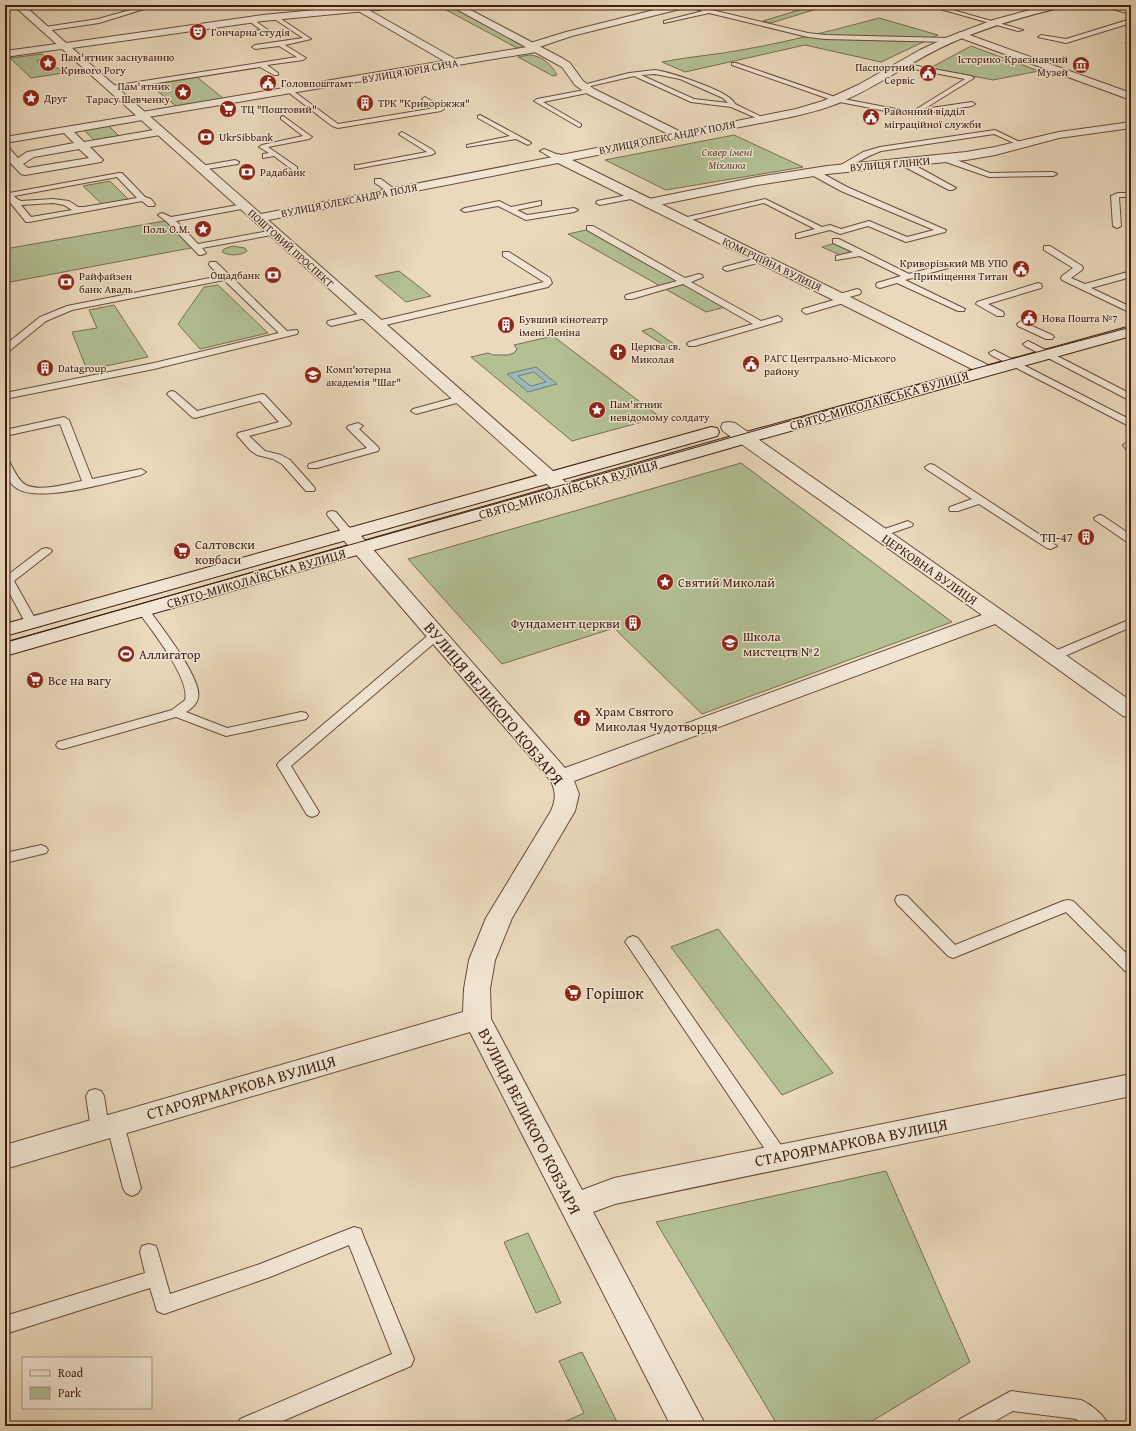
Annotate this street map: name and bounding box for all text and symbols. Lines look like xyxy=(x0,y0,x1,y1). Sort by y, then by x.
theatre icon: Гончарна студія xyxy=(188,22,208,42)
place label: Гончарна студія xyxy=(211,24,290,40)
place label: Пам'ятник заснуванню Кривого Рогу xyxy=(61,49,174,78)
place label: Історико-Краєзнавчий Музей xyxy=(958,51,1068,80)
place icon: Пам'ятник заснуванню Кривого Рогу xyxy=(38,53,58,73)
street label: ВУЛИЦЯ ЮРІЯ СИЧА xyxy=(361,55,460,87)
museum icon: Історико-Краєзнавчий Музей xyxy=(1071,55,1091,75)
place label: Паспортний Сервіс xyxy=(855,59,915,88)
public building icon: Паспортний Сервіс xyxy=(918,63,938,83)
public building icon: Головпоштамт xyxy=(258,73,278,93)
place label: Головпоштамт xyxy=(281,75,354,91)
place label: Пам'ятник Тарасу Шевченку xyxy=(86,78,170,107)
place icon: Пам'ятник Тарасу Шевченку xyxy=(173,82,193,102)
place icon: Друг xyxy=(21,88,41,108)
place label: Друг xyxy=(43,90,68,106)
building icon: ТРК "Криворіжжя" xyxy=(355,93,375,113)
place label: ТРК "Криворіжжя" xyxy=(378,95,470,111)
supermarket icon: ТЦ "Поштовий" xyxy=(218,99,238,119)
place label: ТЦ "Поштовий" xyxy=(241,101,317,117)
place label: Районний вiддiл мiграцiйної служби xyxy=(884,103,982,132)
public building icon: Районний вiддiл мiграцiйної служби xyxy=(861,107,881,127)
street label: ВУЛИЦЯ ОЛЕКСАНДРА ПОЛЯ xyxy=(597,116,737,158)
bank icon: UkrSibbank xyxy=(196,127,216,147)
place label: UkrSibbank xyxy=(219,129,274,145)
park label: Сквер імені Міхлика xyxy=(702,144,752,173)
street label: ВУЛИЦЯ ГЛІНКИ xyxy=(849,152,931,175)
bank icon: Радабанк xyxy=(237,162,257,182)
place label: Радабанк xyxy=(260,164,306,180)
street label: ВУЛИЦЯ ОЛЕКСАНДРА ПОЛЯ xyxy=(279,179,419,221)
street label: ПОШТОВИЙ ПРОСПЕКТ xyxy=(245,205,337,291)
place icon: Поль О.М. xyxy=(193,219,213,239)
place label: Поль О.М. xyxy=(143,221,190,237)
street label: КОМЕРЦІЙНА ВУЛИЦЯ xyxy=(720,233,825,295)
place label: Криворізький МВ УПО Приміщення Титан xyxy=(900,255,1009,284)
public building icon: Криворізький МВ УПО Приміщення Титан xyxy=(1011,259,1031,279)
bank icon: Ощадбанк xyxy=(263,265,283,285)
place label: Ощадбанк xyxy=(211,267,260,283)
place label: Райфайзен банк Аваль xyxy=(79,268,133,297)
bank icon: Райфайзен банк Аваль xyxy=(56,272,76,292)
public building icon: Нова Пошта №7 xyxy=(1019,308,1039,328)
place label: Нова Пошта №7 xyxy=(1042,310,1118,326)
place label: Бувший кінотеатр імені Леніна xyxy=(519,311,608,340)
building icon: Бувший кінотеатр імені Леніна xyxy=(496,315,516,335)
place label: Церква св. Миколая xyxy=(631,338,681,367)
church icon: Церква св. Миколая xyxy=(608,342,628,362)
place label: РАГС Центрально-Міського району xyxy=(764,350,896,379)
public building icon: РАГС Центрально-Міського району xyxy=(741,354,761,374)
building icon: Datagroup xyxy=(35,358,55,378)
place label: Datagroup xyxy=(58,360,106,376)
place label: Комп'ютерна академія "Шаг" xyxy=(326,361,401,390)
school or university icon: Комп'ютерна академія "Шаг" xyxy=(303,365,323,385)
street label: СВЯТО-МИКОЛАЇВСЬКА ВУЛИЦЯ xyxy=(787,366,971,435)
place label: Пам'ятник невідомому солдату xyxy=(610,396,710,425)
place icon: Пам'ятник невідомому солдату xyxy=(587,400,607,420)
street label: СВЯТО-МИКОЛАЇВСЬКА ВУЛИЦЯ xyxy=(476,455,660,524)
building icon: ТП-47 xyxy=(1076,527,1096,547)
place label: ТП-47 xyxy=(1040,528,1073,547)
street label: ЦЕРКОВНА ВУЛИЦЯ xyxy=(878,529,982,610)
place label: Салтовски ковбаси xyxy=(195,535,255,569)
supermarket icon: Салтовски ковбаси xyxy=(172,541,192,561)
street label: СВЯТО-МИКОЛАЇВСЬКА ВУЛИЦЯ xyxy=(164,544,348,613)
place icon: Святий Миколай xyxy=(655,572,675,592)
place label: Святий Миколай xyxy=(678,573,775,592)
building icon: Фундамент церкви xyxy=(623,613,643,633)
place label: Фундамент церкви xyxy=(511,614,620,633)
street label: ВУЛИЦЯ ВЕЛИКОГО КОБЗАРЯ xyxy=(419,616,570,790)
place label: Школа мистецтв №2 xyxy=(743,627,820,661)
school or university icon: Школа мистецтв №2 xyxy=(720,633,740,653)
sports icon: Аллигатор xyxy=(116,644,136,664)
place label: Аллигатор xyxy=(139,645,201,664)
supermarket icon: Все на вагу xyxy=(25,670,45,690)
place label: Все на вагу xyxy=(48,671,112,690)
place label: Храм Святого Миколая Чудотворця xyxy=(595,702,718,736)
church icon: Храм Святого Миколая Чудотворця xyxy=(572,708,592,728)
place label: Горішок xyxy=(586,981,644,1005)
supermarket icon: Горішок xyxy=(563,983,583,1003)
street label: ВУЛИЦЯ ВЕЛИКОГО КОБЗАРЯ xyxy=(472,1024,588,1219)
street label: СТАРОЯРМАРКОВА ВУЛИЦЯ xyxy=(144,1048,339,1126)
street label: СТАРОЯРМАРКОВА ВУЛИЦЯ xyxy=(753,1111,950,1172)
legend xyxy=(22,1357,152,1409)
text: Road xyxy=(58,1364,84,1381)
text: Park xyxy=(58,1384,82,1401)

